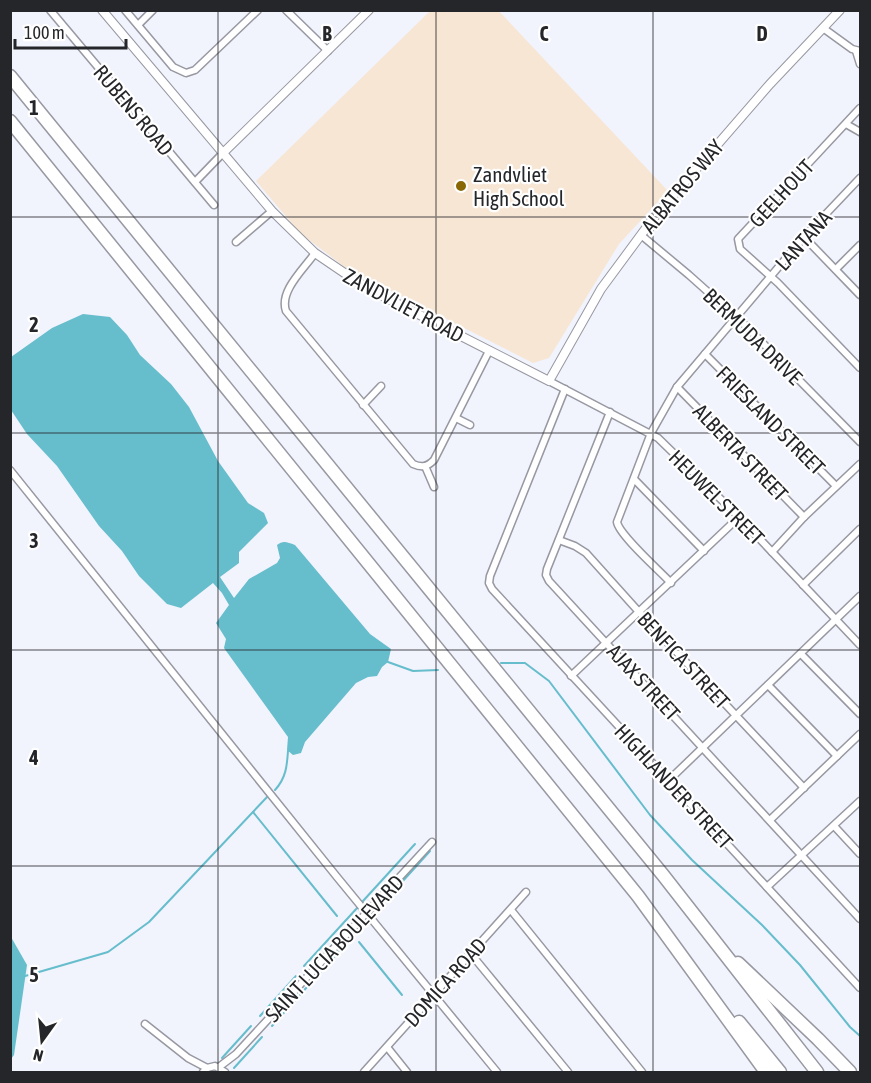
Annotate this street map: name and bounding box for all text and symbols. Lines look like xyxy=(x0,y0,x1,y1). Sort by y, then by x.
scale bar xyxy=(15,12,126,50)
text: 100 m xyxy=(24,22,65,43)
text: B xyxy=(322,22,332,45)
text: C xyxy=(540,22,549,45)
text: D xyxy=(756,22,768,45)
street label: RUBENS ROAD xyxy=(89,60,179,160)
text: 1 xyxy=(29,96,39,119)
street label: ALBATROS WAY xyxy=(636,134,728,238)
street label: GEELHOUT xyxy=(744,154,818,232)
place label: Zandvliet High School xyxy=(473,162,565,210)
marker: Zandvliet High School xyxy=(454,179,468,193)
street label: LANTANA xyxy=(770,205,837,275)
street label: ZANDVLIET ROAD xyxy=(340,263,468,347)
street label: BERMUDA DRIVE xyxy=(699,283,807,389)
text: 2 xyxy=(29,313,39,336)
street label: FRIESLAND STREET xyxy=(712,361,830,479)
street label: ALBERTA STREET xyxy=(689,399,793,505)
street label: HEUWEL STREET xyxy=(665,445,769,549)
text: 3 xyxy=(29,529,39,552)
street label: BENFICA STREET xyxy=(633,607,735,713)
street label: AJAX STREET xyxy=(603,639,685,725)
street label: HIGHLANDER STREET xyxy=(610,719,738,853)
text: 4 xyxy=(28,746,39,769)
street label: SAINT LUCIA BOULEVARD xyxy=(260,870,408,1026)
street label: DOMICA ROAD xyxy=(399,933,491,1031)
text: 5 xyxy=(29,963,39,986)
north arrow xyxy=(12,1011,72,1071)
text: N xyxy=(31,1046,45,1065)

